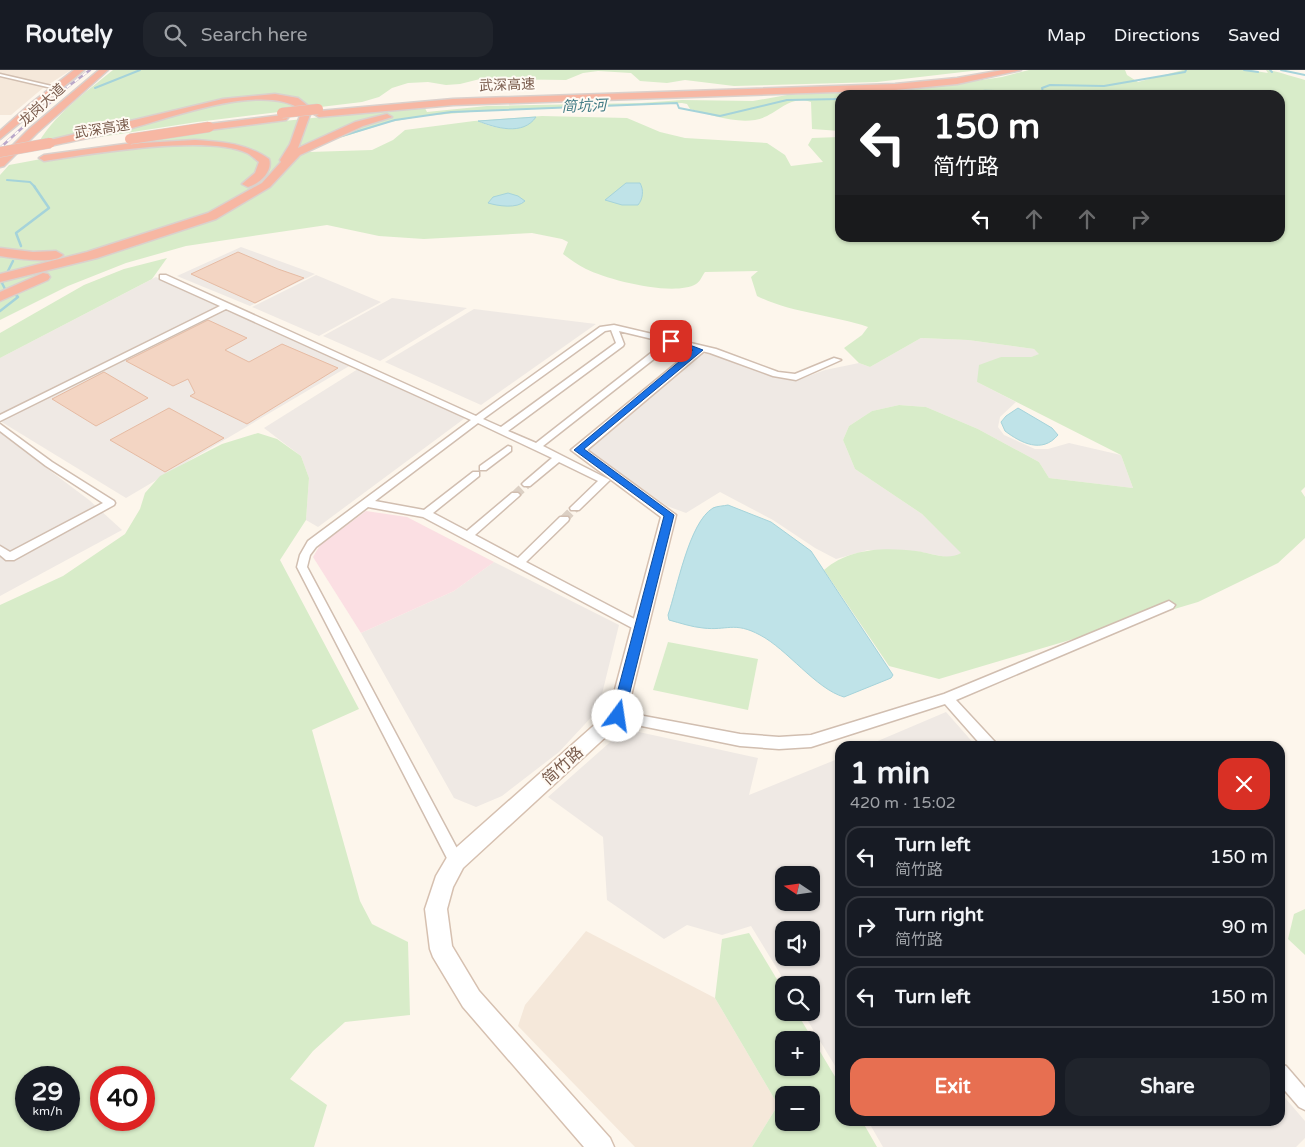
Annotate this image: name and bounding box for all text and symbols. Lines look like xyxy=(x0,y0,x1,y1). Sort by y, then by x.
search box xyxy=(143,12,493,57)
text: Routely xyxy=(25,20,113,49)
icon: search xyxy=(161,21,189,49)
text: Search here xyxy=(201,24,308,46)
text: Map xyxy=(1047,24,1086,46)
text: Directions xyxy=(1114,24,1200,46)
text: Saved xyxy=(1228,24,1280,46)
street label: 武深高速 xyxy=(479,76,535,94)
street label: 龙岗大道 xyxy=(16,80,68,130)
water label: 简坑河 xyxy=(561,96,610,116)
text: 150 m xyxy=(933,106,1040,148)
icon: left xyxy=(850,110,915,175)
street label: 武深高速 xyxy=(73,116,131,142)
text: 简竹路 xyxy=(933,154,999,180)
icon: left xyxy=(967,205,995,233)
icon: ahead xyxy=(1020,205,1048,233)
icon: ahead xyxy=(1073,205,1101,233)
icon: right xyxy=(1126,205,1154,233)
pin xyxy=(650,320,692,362)
icon: arrive xyxy=(657,327,685,355)
position arrow xyxy=(591,689,643,741)
street label: 简竹路 xyxy=(538,743,588,789)
text: 1 min xyxy=(850,755,930,792)
button: close xyxy=(1218,758,1270,810)
text: 420 m · 15:02 xyxy=(850,793,956,813)
text: Turn left xyxy=(895,834,971,856)
icon: left xyxy=(852,843,880,871)
text: 150 m xyxy=(1210,846,1268,868)
text: 简竹路 xyxy=(895,860,943,880)
north arrow xyxy=(775,866,820,911)
map controls xyxy=(775,866,820,1131)
text: Turn right xyxy=(895,904,983,926)
icon: right xyxy=(852,913,880,941)
text: 90 m xyxy=(1222,916,1268,938)
button: sound xyxy=(775,921,820,966)
text: 简竹路 xyxy=(895,930,943,950)
button: search xyxy=(775,976,820,1021)
icon: left xyxy=(852,983,880,1011)
text: Turn left xyxy=(895,986,971,1008)
text: 150 m xyxy=(1210,986,1268,1008)
button: + xyxy=(775,1031,820,1076)
button: Exit xyxy=(850,1058,1055,1116)
button: Share xyxy=(1065,1058,1270,1116)
speed limit sign: 40 xyxy=(90,1066,155,1131)
text: 29 xyxy=(32,1077,63,1107)
button: − xyxy=(775,1086,820,1131)
text: km/h xyxy=(32,1104,63,1118)

